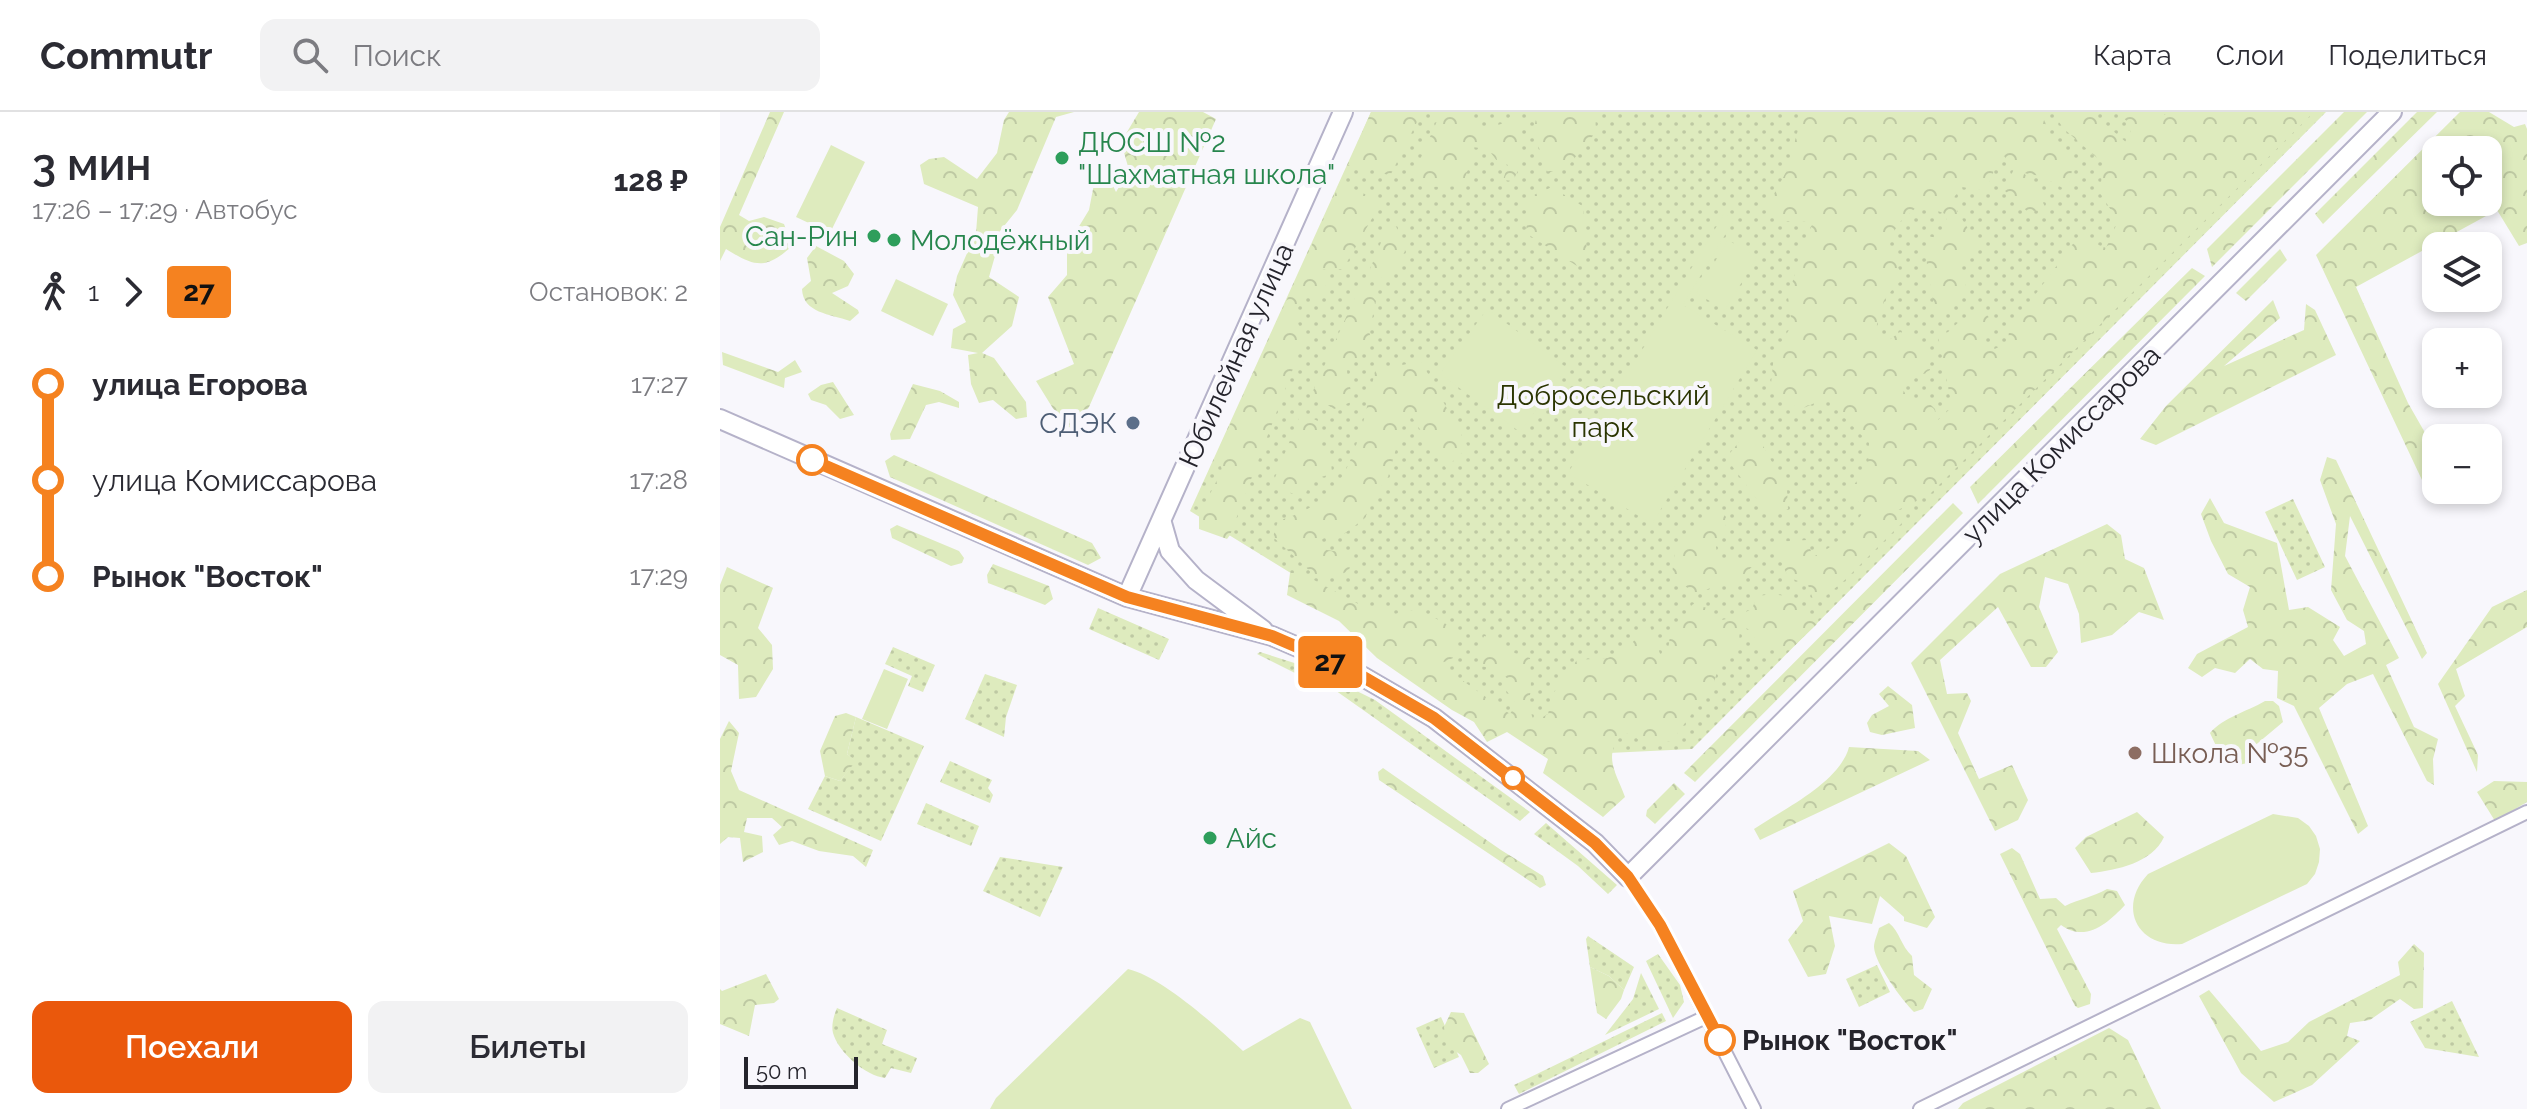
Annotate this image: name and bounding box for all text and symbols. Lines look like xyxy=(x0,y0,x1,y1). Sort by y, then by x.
search box xyxy=(260,19,820,91)
text: Commutr xyxy=(40,33,212,78)
icon: search xyxy=(288,33,332,77)
text: Поиск xyxy=(352,38,442,73)
text: Карта xyxy=(2093,39,2172,72)
text: Слои xyxy=(2216,39,2284,72)
text: Поделиться xyxy=(2328,39,2487,72)
place label: ДЮСШ №2 "Шахматная школа" xyxy=(1078,126,1335,191)
map controls xyxy=(2422,136,2502,504)
button: locate xyxy=(2422,136,2502,216)
text: 3 мин xyxy=(32,139,152,190)
marker: ДЮСШ №2 "Шахматная школа" xyxy=(1053,149,1071,167)
text: 128 ₽ xyxy=(614,163,688,198)
text: 17:26 – 17:29 · Автобус xyxy=(32,195,298,225)
place label: Сан-Рин xyxy=(745,220,858,253)
place label: Молодёжный xyxy=(910,224,1090,257)
marker: Сан-Рин xyxy=(865,227,883,245)
marker: Молодёжный xyxy=(885,231,903,249)
button: layers xyxy=(2422,232,2502,312)
street label: Юбилейная улица xyxy=(1172,238,1301,472)
icon: walk xyxy=(32,270,76,314)
icon: forward xyxy=(111,270,155,314)
text: 27 xyxy=(183,275,215,308)
text: 1 xyxy=(88,277,99,307)
text: Остановок: 2 xyxy=(529,277,688,307)
button: + xyxy=(2422,328,2502,408)
street label: улица Комиссарова xyxy=(1956,339,2167,550)
text: улица Егорова xyxy=(92,367,308,402)
text: 17:27 xyxy=(631,369,688,399)
park label: Добросельский парк xyxy=(1496,379,1710,444)
place label: СДЭК xyxy=(1039,407,1117,440)
marker: СДЭК xyxy=(1124,414,1142,432)
button: − xyxy=(2422,424,2502,504)
unlabelled marker xyxy=(797,445,827,475)
text: улица Комиссарова xyxy=(92,463,377,498)
text: 17:28 xyxy=(629,465,688,495)
text: Рынок "Восток" xyxy=(92,559,323,594)
text: 17:29 xyxy=(629,561,688,591)
line badge: 27 xyxy=(1294,636,1366,688)
text: 27 xyxy=(1314,645,1346,678)
place label: Школа №35 xyxy=(2151,737,2309,770)
marker: Школа №35 xyxy=(2126,744,2144,762)
unlabelled marker xyxy=(1502,767,1524,789)
place label: Айс xyxy=(1226,822,1277,855)
marker: Айс xyxy=(1201,829,1219,847)
button: Поехали xyxy=(32,1001,352,1093)
button: Билеты xyxy=(368,1001,688,1093)
place label: Рынок "Восток" xyxy=(1742,1024,1957,1057)
marker: Рынок "Восток" xyxy=(1705,1025,1735,1055)
scale bar xyxy=(744,1053,858,1089)
text: 50 m xyxy=(756,1058,807,1084)

